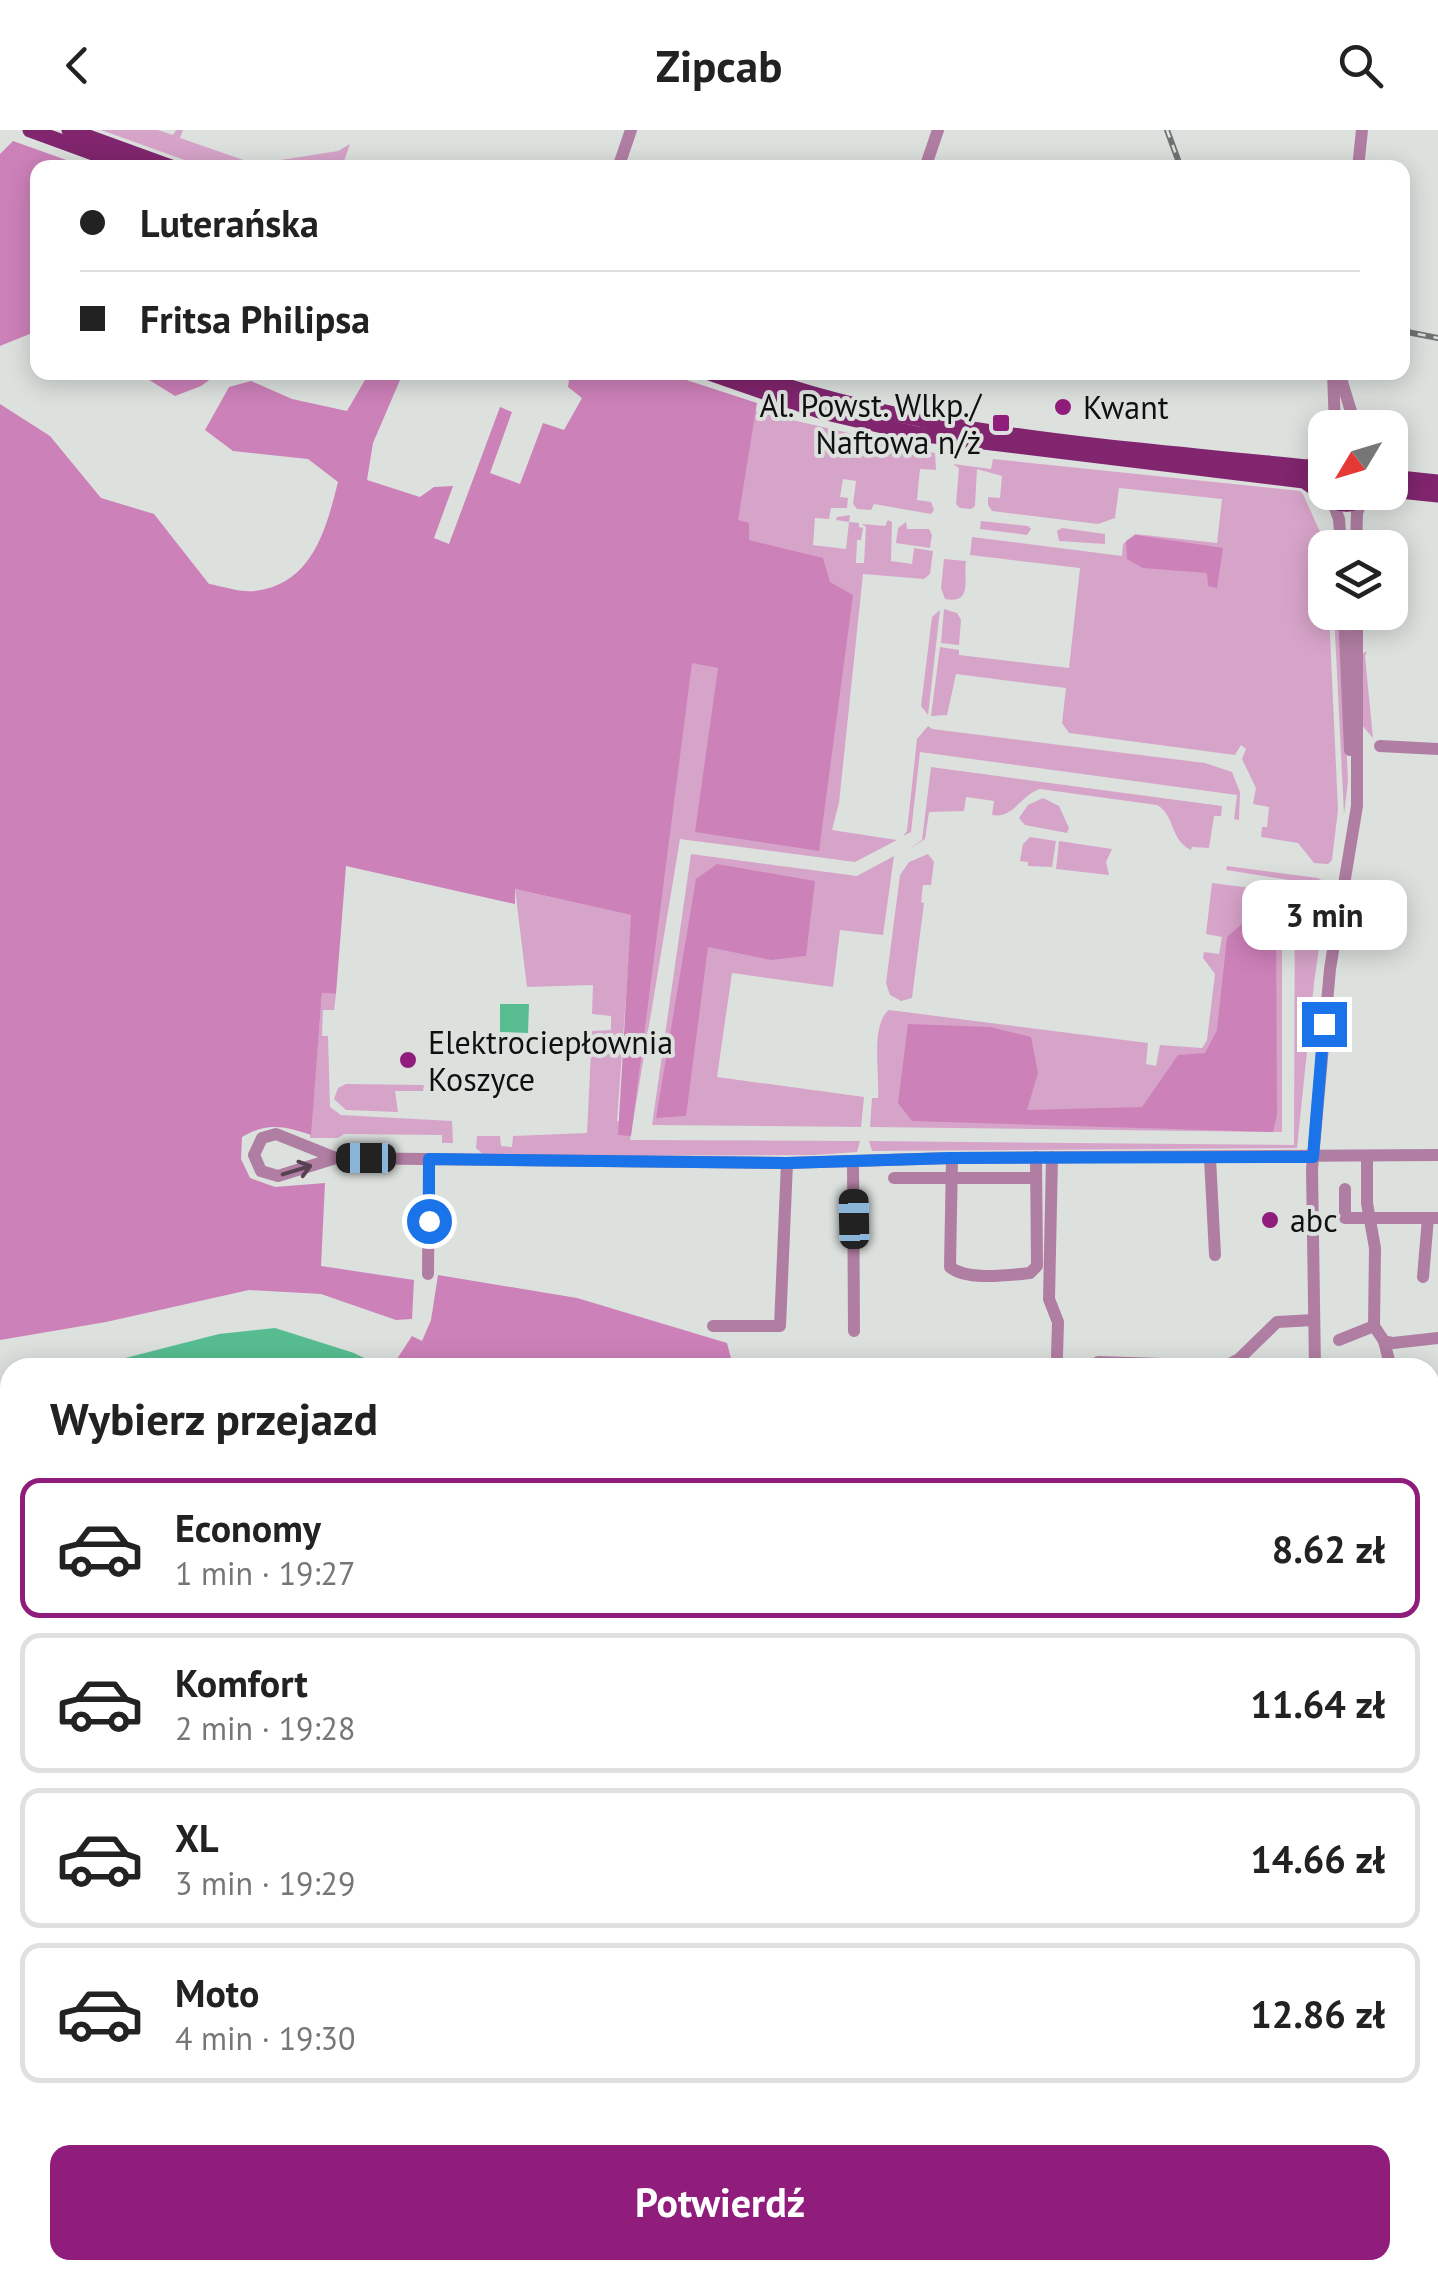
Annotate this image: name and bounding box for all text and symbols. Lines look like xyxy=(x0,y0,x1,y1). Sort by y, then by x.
text: Zipcab xyxy=(656,36,782,94)
icon: back xyxy=(50,38,105,93)
icon: search xyxy=(1333,38,1388,93)
text: Luterańska xyxy=(140,198,319,247)
text: Fritsa Philipsa xyxy=(140,294,370,343)
place label: Al. Powst. Wlkp./ Naftowa n/ż xyxy=(760,384,983,463)
place label: Kwant xyxy=(1083,386,1169,428)
marker: Kwant xyxy=(1052,396,1074,418)
north arrow xyxy=(1308,410,1408,510)
map controls xyxy=(1308,410,1408,630)
marker: Al. Powst. Wlkp./ Naftowa n/ż xyxy=(990,412,1012,434)
button: layers xyxy=(1308,530,1408,630)
callout: 3 min xyxy=(1242,879,1406,949)
text: 3 min xyxy=(1285,894,1364,936)
route end xyxy=(1302,1002,1347,1047)
place label: Elektrociepłownia Koszyce xyxy=(428,1021,673,1100)
marker: Elektrociepłownia Koszyce xyxy=(397,1049,419,1071)
car xyxy=(336,1143,396,1173)
one-way arrow xyxy=(281,1160,312,1178)
car xyxy=(838,1189,870,1249)
route start xyxy=(407,1199,452,1244)
place label: abc xyxy=(1290,1199,1338,1241)
marker: abc xyxy=(1259,1209,1281,1231)
text: Wybierz przejazd xyxy=(50,1389,378,1447)
icon: car xyxy=(55,1503,145,1593)
text: Economy xyxy=(175,1503,321,1552)
text: 8.62 zł xyxy=(1272,1524,1385,1573)
text: 1 min · 19:27 xyxy=(175,1552,355,1594)
icon: car xyxy=(55,1658,145,1748)
text: Komfort xyxy=(175,1658,308,1707)
text: 11.64 zł xyxy=(1250,1679,1385,1728)
text: 2 min · 19:28 xyxy=(175,1707,355,1749)
icon: car xyxy=(55,1813,145,1903)
text: XL xyxy=(175,1813,219,1862)
text: 14.66 zł xyxy=(1250,1834,1385,1883)
text: 3 min · 19:29 xyxy=(175,1862,355,1904)
icon: car xyxy=(55,1968,145,2058)
text: Moto xyxy=(175,1968,259,2017)
text: 12.86 zł xyxy=(1250,1989,1385,2038)
text: 4 min · 19:30 xyxy=(175,2017,355,2059)
button: Potwierdź xyxy=(50,2145,1390,2260)

